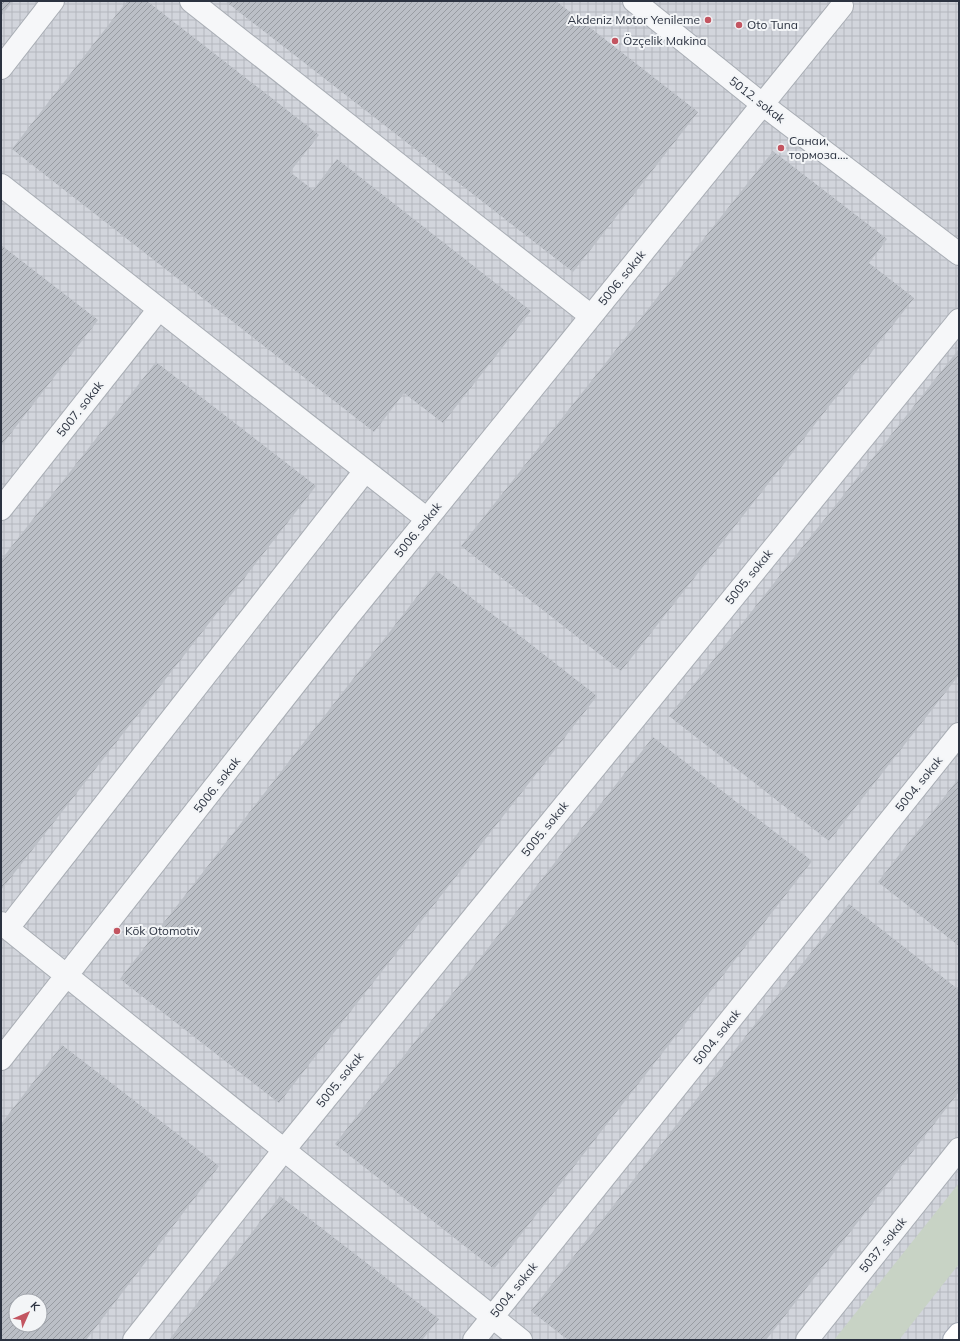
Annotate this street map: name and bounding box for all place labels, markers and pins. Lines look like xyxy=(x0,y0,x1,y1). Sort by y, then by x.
place label: Akdeniz Motor Yenileme xyxy=(567,12,700,27)
marker: Akdeniz Motor Yenileme xyxy=(703,15,713,25)
place label: Oto Tuna xyxy=(747,17,798,32)
marker: Oto Tuna xyxy=(734,20,744,30)
place label: Özçelik Makina xyxy=(623,33,707,48)
marker: Özçelik Makina xyxy=(610,36,620,46)
place label: Санаи, тормоза.... xyxy=(789,133,848,162)
marker: Санаи, тормоза.... xyxy=(776,143,786,153)
place label: Kök Otomotiv xyxy=(125,923,200,938)
marker: Kök Otomotiv xyxy=(112,926,122,936)

